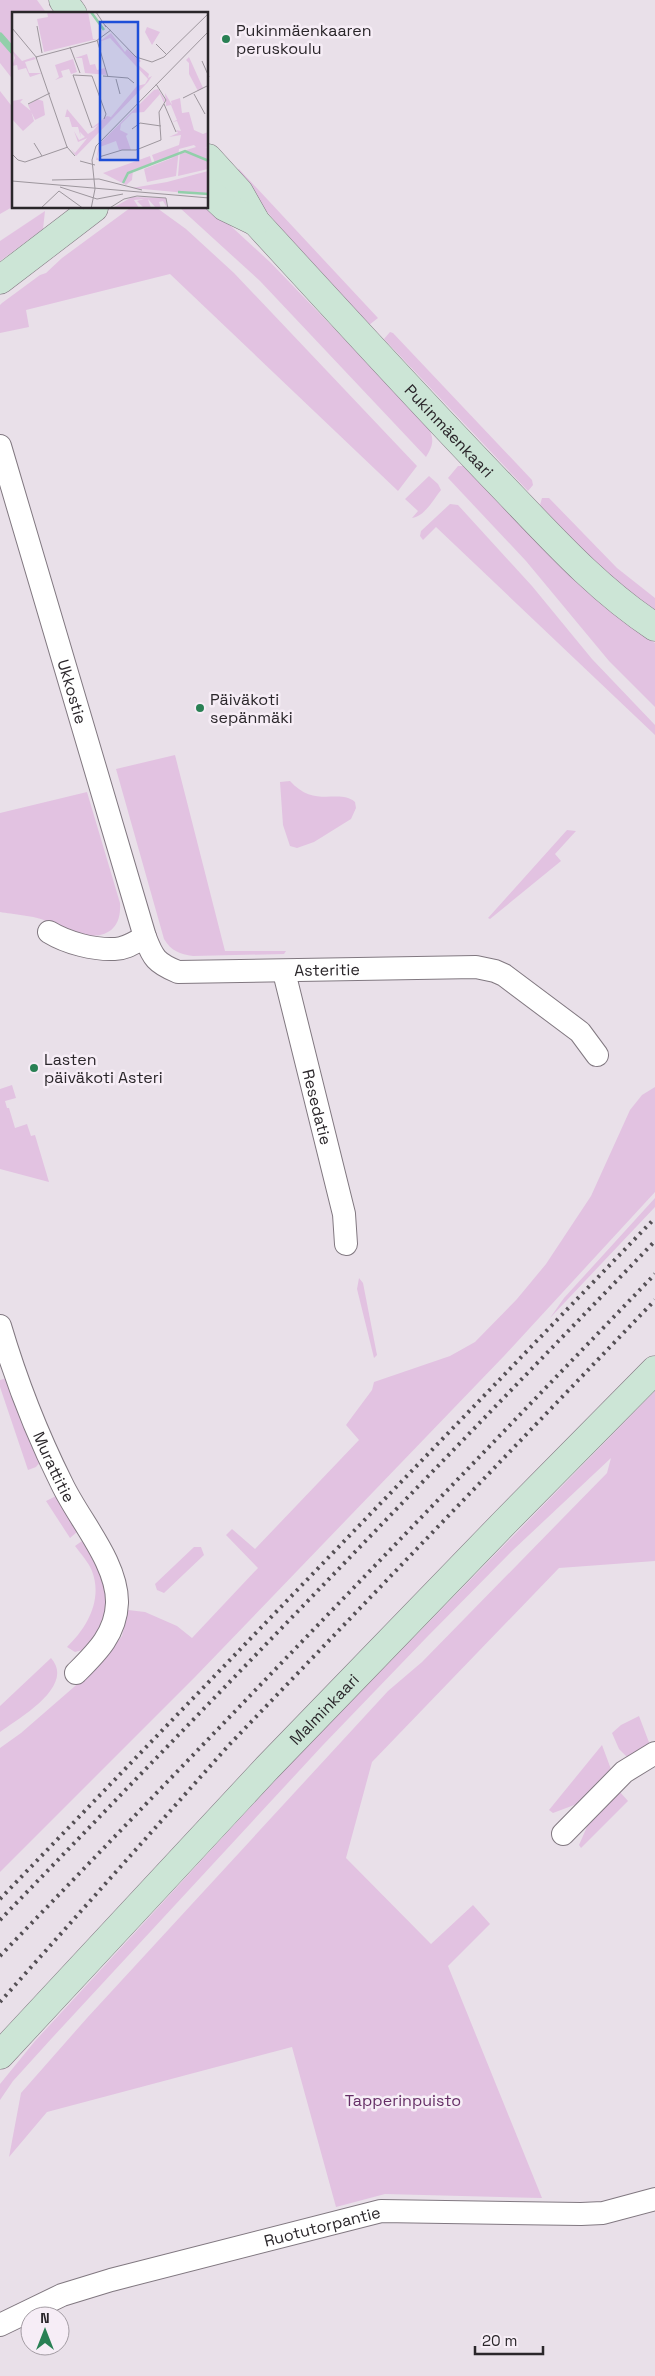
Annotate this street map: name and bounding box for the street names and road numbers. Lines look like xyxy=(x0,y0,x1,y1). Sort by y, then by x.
street label: Pukinmäenkaari xyxy=(400,380,498,482)
street label: Ukkostie xyxy=(53,657,92,726)
street label: Asteritie xyxy=(294,958,360,981)
street label: Resedatie xyxy=(298,1067,337,1147)
street label: Murattitie xyxy=(29,1428,80,1506)
street label: Malminkaari xyxy=(285,1669,363,1749)
street label: Ruotutorpantie xyxy=(262,2201,383,2251)

